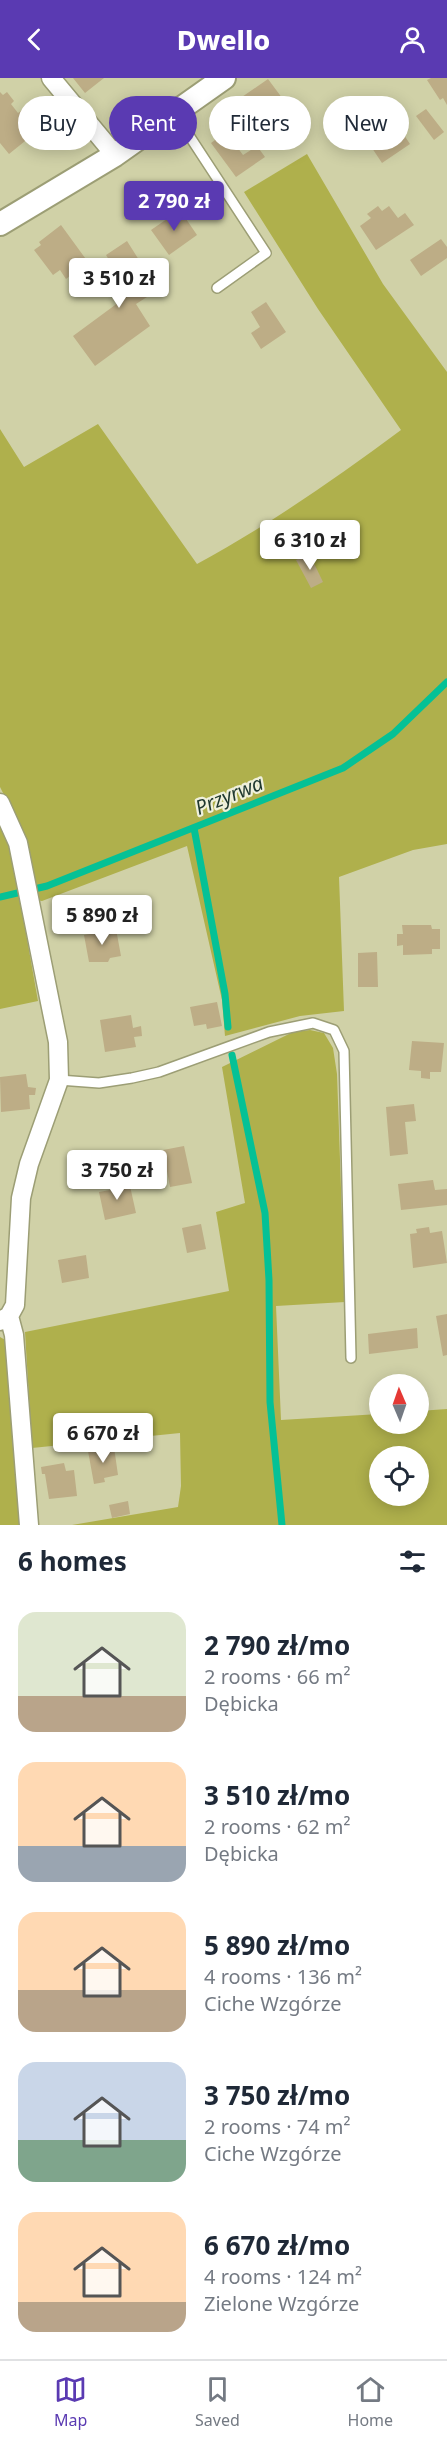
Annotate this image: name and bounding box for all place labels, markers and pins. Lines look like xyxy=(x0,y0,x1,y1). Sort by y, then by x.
pin: 2 790 zł xyxy=(112,181,236,232)
pin: 3 510 zł xyxy=(57,258,181,309)
pin: 6 310 zł xyxy=(248,520,372,571)
pin: 5 890 zł xyxy=(40,895,164,946)
pin: 3 750 zł xyxy=(55,1150,179,1201)
pin: 6 670 zł xyxy=(41,1413,165,1464)

